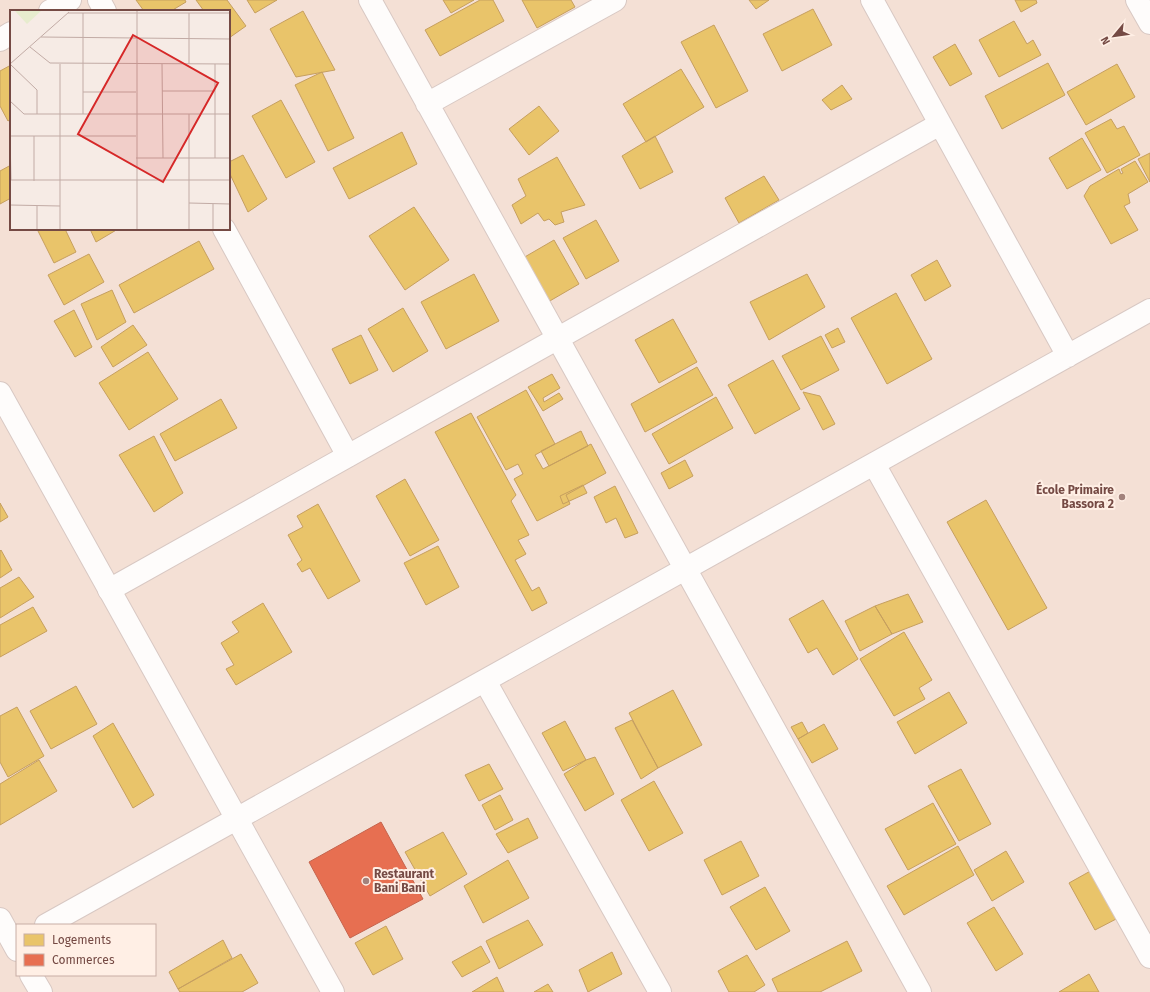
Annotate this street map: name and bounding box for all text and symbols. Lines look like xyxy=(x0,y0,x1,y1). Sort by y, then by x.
inset map xyxy=(10,10,230,230)
north arrow xyxy=(1094,16,1134,56)
text: N xyxy=(1098,34,1113,47)
place label: École Primaire Bassora 2 xyxy=(1036,481,1114,511)
marker: École Primaire Bassora 2 xyxy=(1117,492,1127,502)
place label: Restaurant Bani Bani xyxy=(374,867,434,895)
marker: Restaurant Bani Bani xyxy=(361,876,371,886)
legend xyxy=(16,924,156,976)
text: Logements xyxy=(52,933,111,947)
text: Commerces xyxy=(52,953,115,967)

